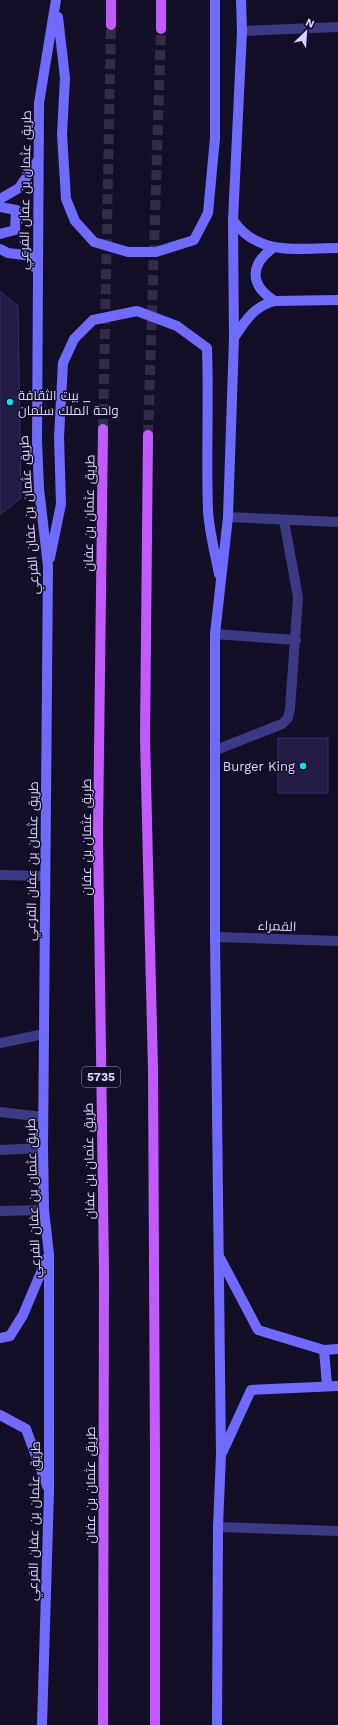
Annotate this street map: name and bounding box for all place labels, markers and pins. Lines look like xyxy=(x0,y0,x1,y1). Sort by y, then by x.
place label: بيت الثقافة _ واحة الملك سلمان xyxy=(18,388,119,418)
marker: بيت الثقافة _ واحة الملك سلمان xyxy=(5,397,15,407)
place label: Burger King xyxy=(223,759,295,774)
marker: Burger King xyxy=(298,761,308,771)

